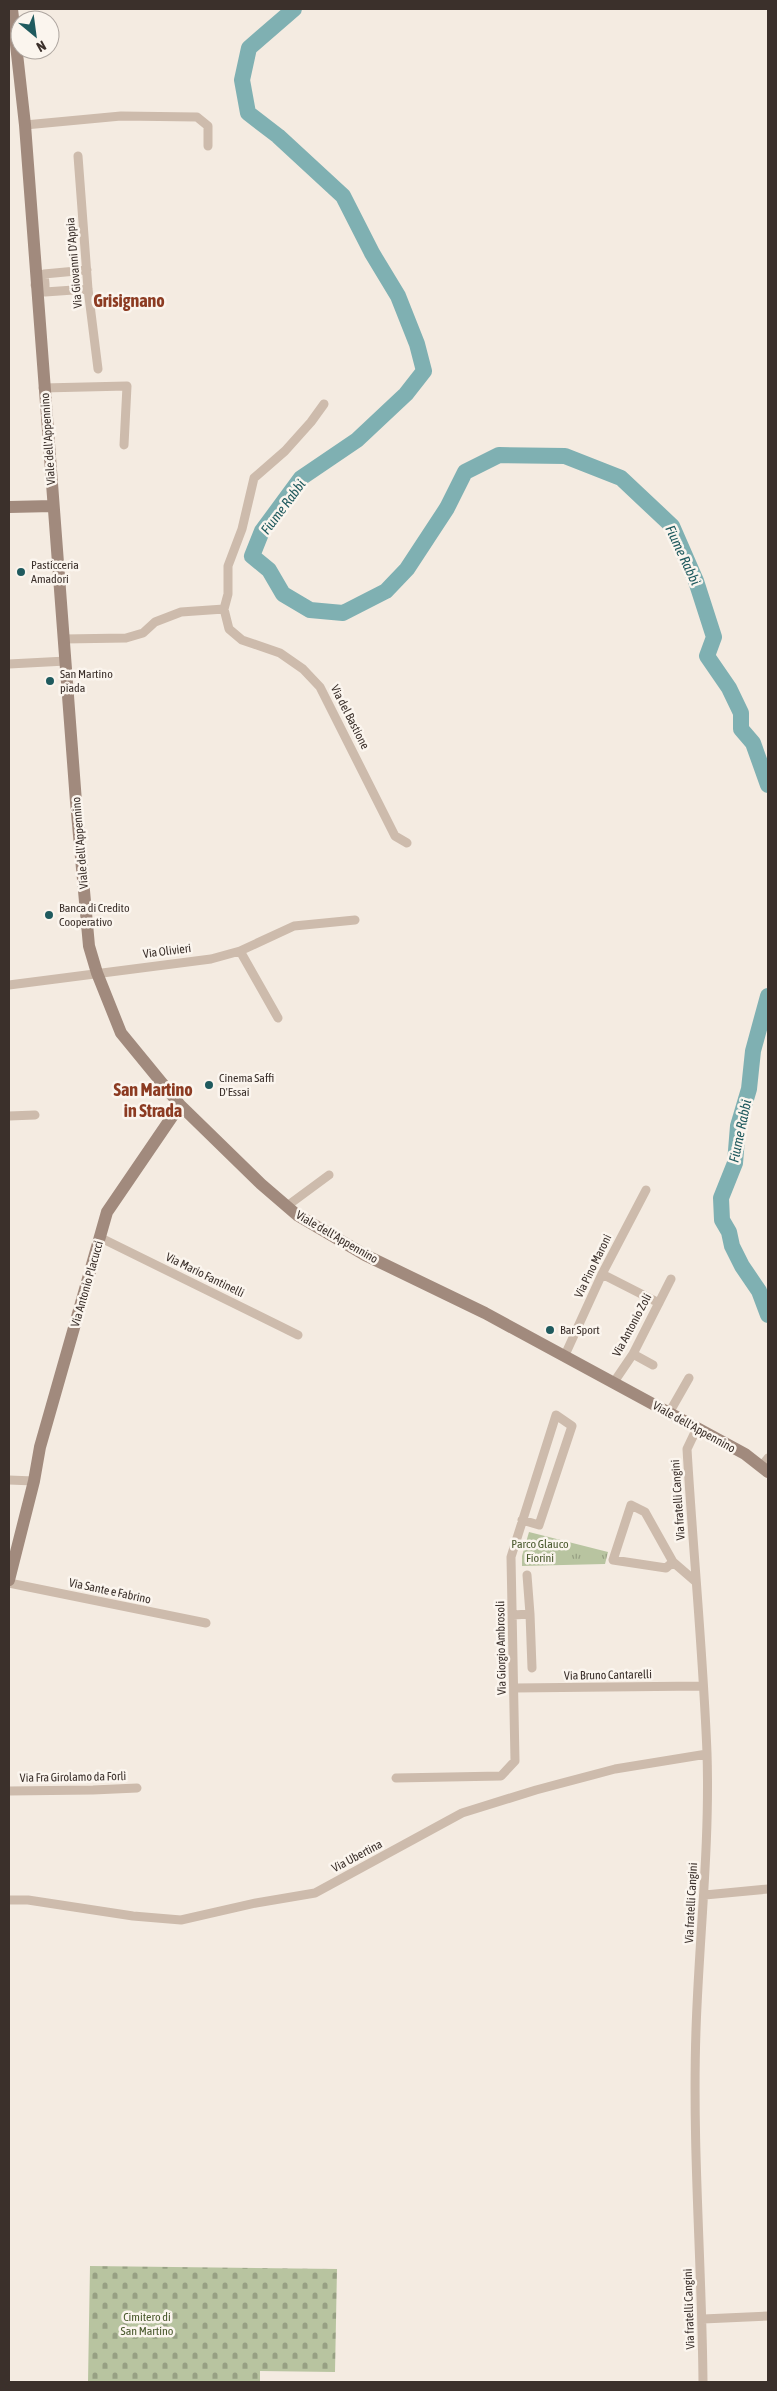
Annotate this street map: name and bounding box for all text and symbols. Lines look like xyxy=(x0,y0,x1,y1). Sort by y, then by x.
north arrow xyxy=(10,10,60,60)
text: N xyxy=(34,37,49,55)
street label: Via Giovanni D'Appia xyxy=(63,217,85,309)
district label: Grisignano xyxy=(93,290,165,311)
street label: Viale dell'Appennino xyxy=(38,392,58,486)
water label: Fiume Rabbi xyxy=(257,477,309,537)
water label: Fiume Rabbi xyxy=(662,523,704,587)
place label: Pasticceria Amadori xyxy=(31,558,79,586)
marker: Pasticceria Amadori xyxy=(15,566,27,578)
place label: San Martino piada xyxy=(60,667,113,695)
marker: San Martino piada xyxy=(44,675,56,687)
street label: Via del Bastione xyxy=(328,682,372,752)
street label: Viale dell'Appennino xyxy=(69,796,91,890)
place label: Banca di Credito Cooperativo xyxy=(59,901,130,929)
marker: Banca di Credito Cooperativo xyxy=(43,909,55,921)
street label: Via Olivieri xyxy=(142,941,192,961)
place label: Cinema Saffi D'Essai xyxy=(219,1071,274,1099)
district label: San Martino in Strada xyxy=(113,1079,193,1121)
marker: Cinema Saffi D'Essai xyxy=(203,1079,215,1091)
water label: Fiume Rabbi xyxy=(726,1098,754,1164)
street label: Viale dell'Appennino xyxy=(293,1208,381,1266)
street label: Via Pino Maroni xyxy=(572,1232,614,1300)
street label: Via Antonio Placucci xyxy=(68,1239,106,1329)
street label: Via Mario Fantinelli xyxy=(163,1250,247,1300)
street label: Via Antonio Zoli xyxy=(610,1291,654,1359)
place label: Bar Sport xyxy=(560,1323,600,1337)
marker: Bar Sport xyxy=(544,1324,556,1336)
street label: Viale dell'Appennino xyxy=(650,1398,738,1456)
street label: Via fratelli Cangini xyxy=(668,1459,688,1541)
park label: Parco Glauco Fiorini xyxy=(511,1537,569,1565)
street label: Via Sante e Fabrino xyxy=(68,1575,153,1607)
street label: Via Giorgio Ambrosoli xyxy=(493,1601,509,1695)
street label: Via Bruno Cantarelli xyxy=(564,1667,652,1683)
street label: Via Fra Girolamo da Forlì xyxy=(20,1769,127,1785)
street label: Via Ubertina xyxy=(329,1837,385,1875)
street label: Via fratelli Cangini xyxy=(682,1862,700,1944)
street label: Via fratelli Cangini xyxy=(681,2268,697,2350)
park label: Cimitero di San Martino xyxy=(121,2310,174,2338)

